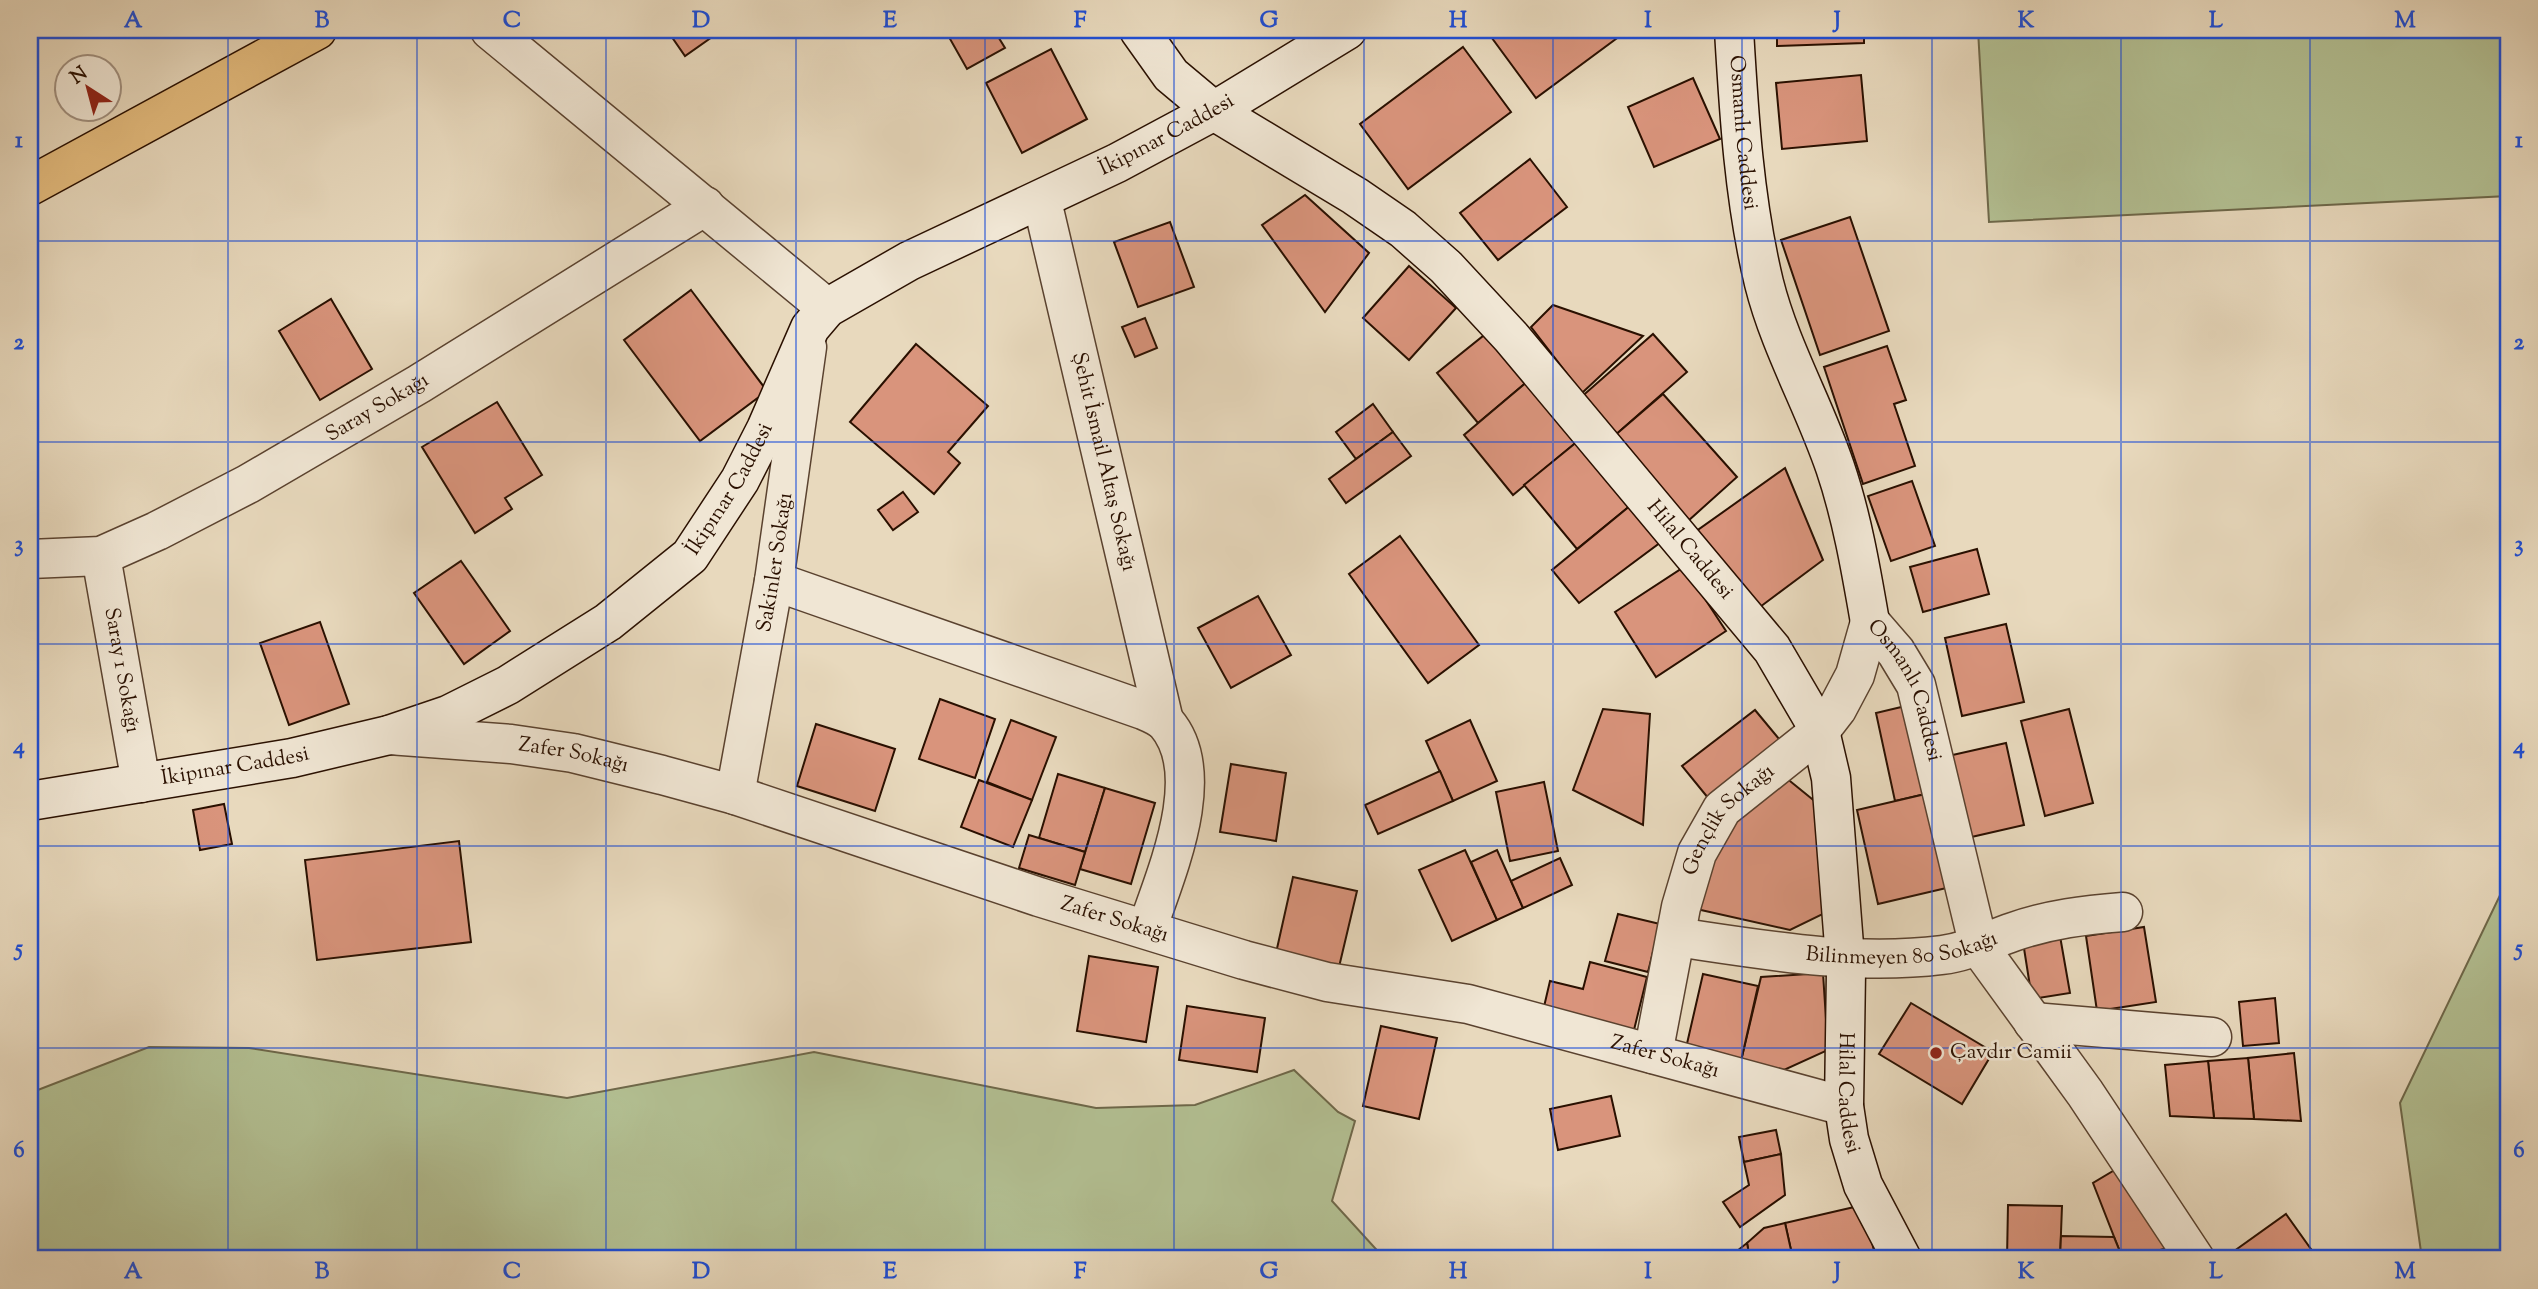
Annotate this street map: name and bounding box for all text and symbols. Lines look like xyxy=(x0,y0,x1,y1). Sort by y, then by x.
text: A xyxy=(124,5,143,38)
text: B xyxy=(315,5,330,38)
text: C xyxy=(503,5,521,38)
text: D xyxy=(692,5,710,38)
text: E xyxy=(883,5,897,38)
text: F xyxy=(1074,5,1087,38)
text: G xyxy=(1260,5,1279,38)
text: H xyxy=(1449,5,1468,38)
text: I xyxy=(1644,5,1652,38)
text: J xyxy=(1832,5,1841,38)
text: K xyxy=(2018,5,2035,38)
text: L xyxy=(2209,5,2223,38)
text: M xyxy=(2394,5,2416,38)
north arrow xyxy=(52,52,122,122)
street label: Osmanlı Caddesi xyxy=(1721,54,1765,212)
text: N xyxy=(65,61,94,92)
street label: İkipınar Caddesi xyxy=(1094,87,1240,184)
text: 1 xyxy=(15,125,23,158)
text: 1 xyxy=(2515,125,2523,158)
text: 2 xyxy=(14,327,25,360)
text: 2 xyxy=(2514,327,2525,360)
street label: Şehit İsmail Altaş Sokağı xyxy=(1063,349,1143,574)
street label: Saray Sokağı xyxy=(320,366,435,450)
street label: İkipınar Caddesi xyxy=(679,419,782,562)
street label: Sakinler Sokağı xyxy=(750,491,801,635)
street label: Hilal Caddesi xyxy=(1639,494,1740,607)
text: 3 xyxy=(14,529,24,562)
text: 3 xyxy=(2514,529,2524,562)
street label: Saray 1 Sokağı xyxy=(95,605,147,735)
street label: Osmanlı Caddesi xyxy=(1860,613,1949,765)
street label: Zafer Sokağı xyxy=(517,730,632,781)
text: 4 xyxy=(12,731,25,764)
text: 4 xyxy=(2512,731,2525,764)
street label: İkipınar Caddesi xyxy=(159,739,312,794)
street label: Gençlik Sokağı xyxy=(1676,757,1782,879)
street label: Zafer Sokağı xyxy=(1057,889,1172,951)
street label: Bilinmeyen 80 Sokağı xyxy=(1804,924,2002,974)
text: 5 xyxy=(13,933,23,966)
text: 5 xyxy=(2513,933,2523,966)
street label: Zafer Sokağı xyxy=(1607,1028,1723,1086)
street label: Hilal Caddesi xyxy=(1829,1032,1868,1158)
place label: Çavdır Camii xyxy=(1950,1038,2072,1068)
marker: Çavdır Camii xyxy=(1928,1045,1944,1061)
text: 6 xyxy=(13,1135,25,1168)
text: 6 xyxy=(2513,1135,2525,1168)
text: A xyxy=(124,1256,143,1289)
text: B xyxy=(315,1256,330,1289)
text: C xyxy=(503,1256,521,1289)
text: D xyxy=(692,1256,710,1289)
text: E xyxy=(883,1256,897,1289)
text: F xyxy=(1074,1256,1087,1289)
text: G xyxy=(1260,1256,1279,1289)
text: H xyxy=(1449,1256,1468,1289)
text: I xyxy=(1644,1256,1652,1289)
text: J xyxy=(1832,1256,1841,1289)
text: K xyxy=(2018,1256,2035,1289)
text: L xyxy=(2209,1256,2223,1289)
text: M xyxy=(2394,1256,2416,1289)

